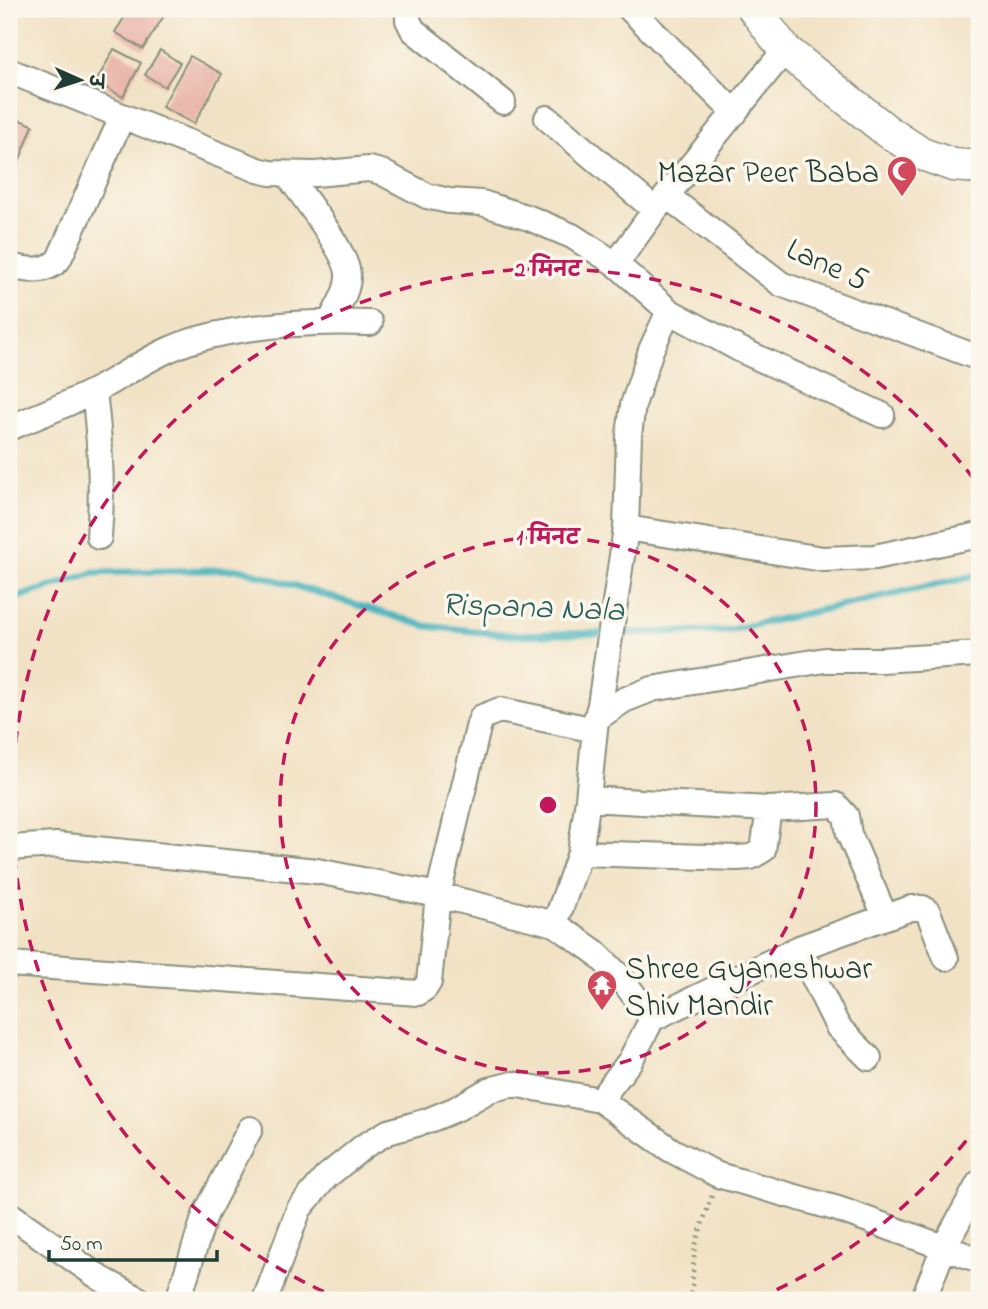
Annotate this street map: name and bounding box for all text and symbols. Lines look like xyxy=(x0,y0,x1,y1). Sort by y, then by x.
north arrow xyxy=(46,46,116,116)
text: उ xyxy=(81,72,108,90)
place label: Mazar Peer Baba xyxy=(657,151,879,198)
mosque icon: Mazar Peer Baba xyxy=(885,154,919,198)
street label: Lane 5 xyxy=(778,227,875,305)
text: 2 मिनट xyxy=(514,253,584,286)
text: 1 मिनट xyxy=(517,521,582,554)
water label: Rispana Nala xyxy=(441,582,626,636)
centre of rings xyxy=(536,793,560,817)
place label: Shree Gyaneshwar Shiv Mandir xyxy=(625,947,872,1031)
temple icon: Shree Gyaneshwar Shiv Mandir xyxy=(585,968,619,1012)
scale bar xyxy=(49,1218,217,1262)
text: 50 m xyxy=(60,1230,103,1260)

